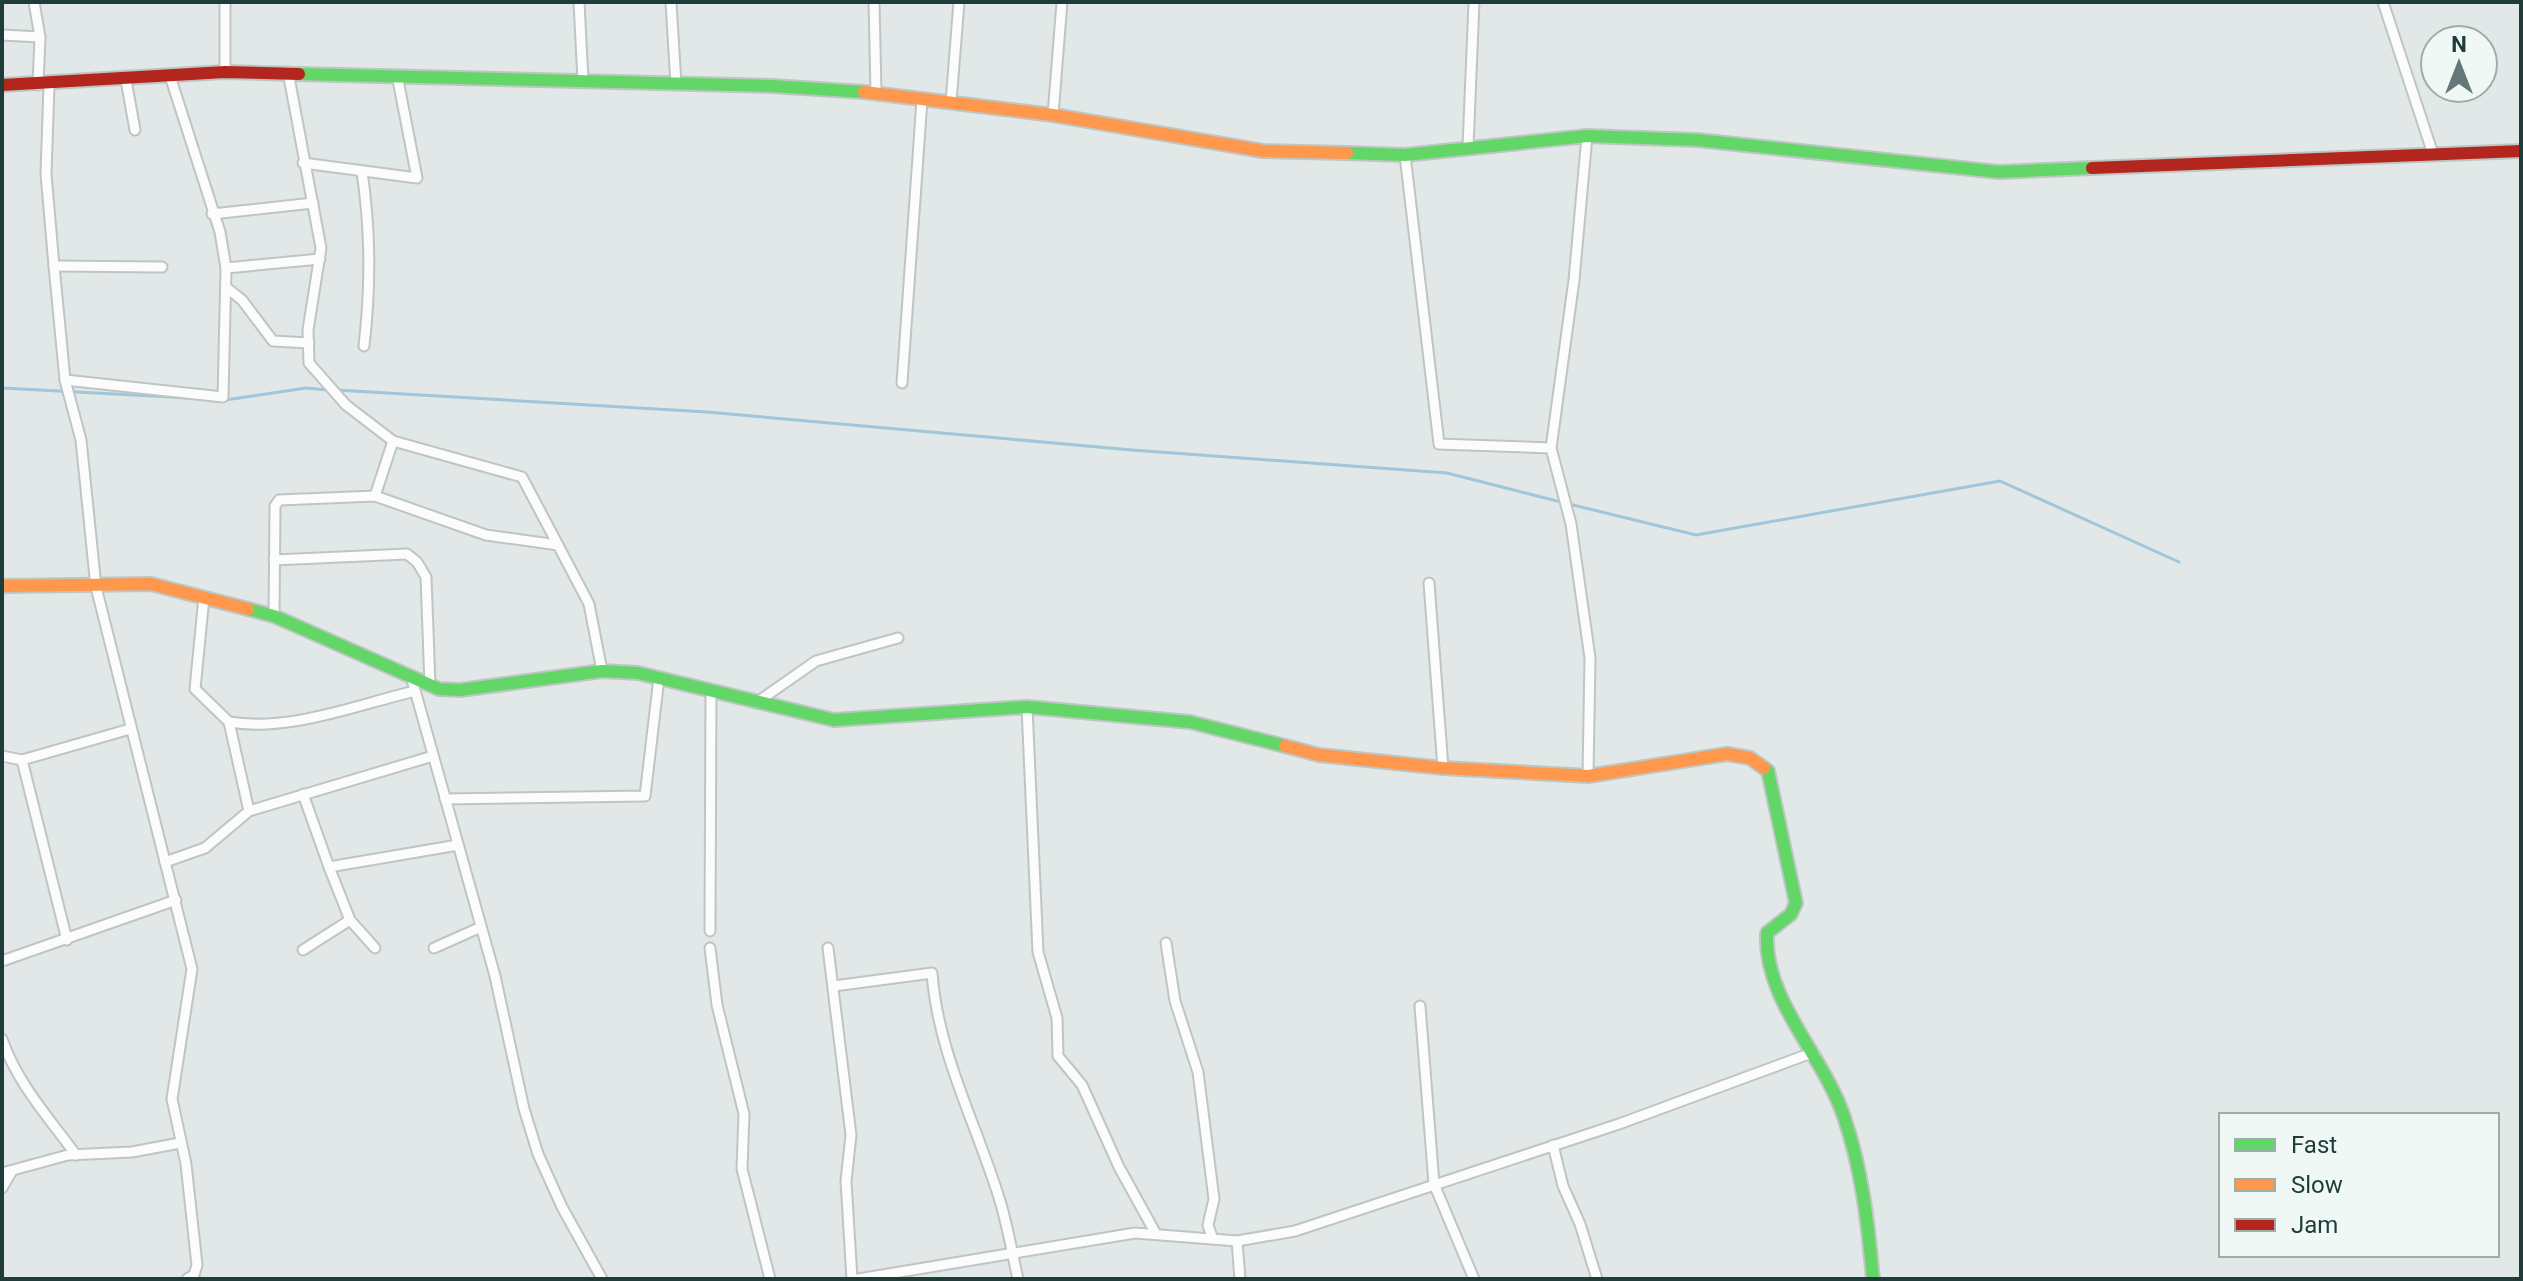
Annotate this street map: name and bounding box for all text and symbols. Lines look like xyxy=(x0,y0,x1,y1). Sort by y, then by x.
north arrow xyxy=(2419,24,2499,104)
text: N xyxy=(2451,32,2467,57)
legend xyxy=(2219,1113,2499,1257)
text: Fast xyxy=(2291,1131,2337,1159)
text: Slow xyxy=(2291,1171,2343,1199)
text: Jam xyxy=(2291,1211,2338,1239)

